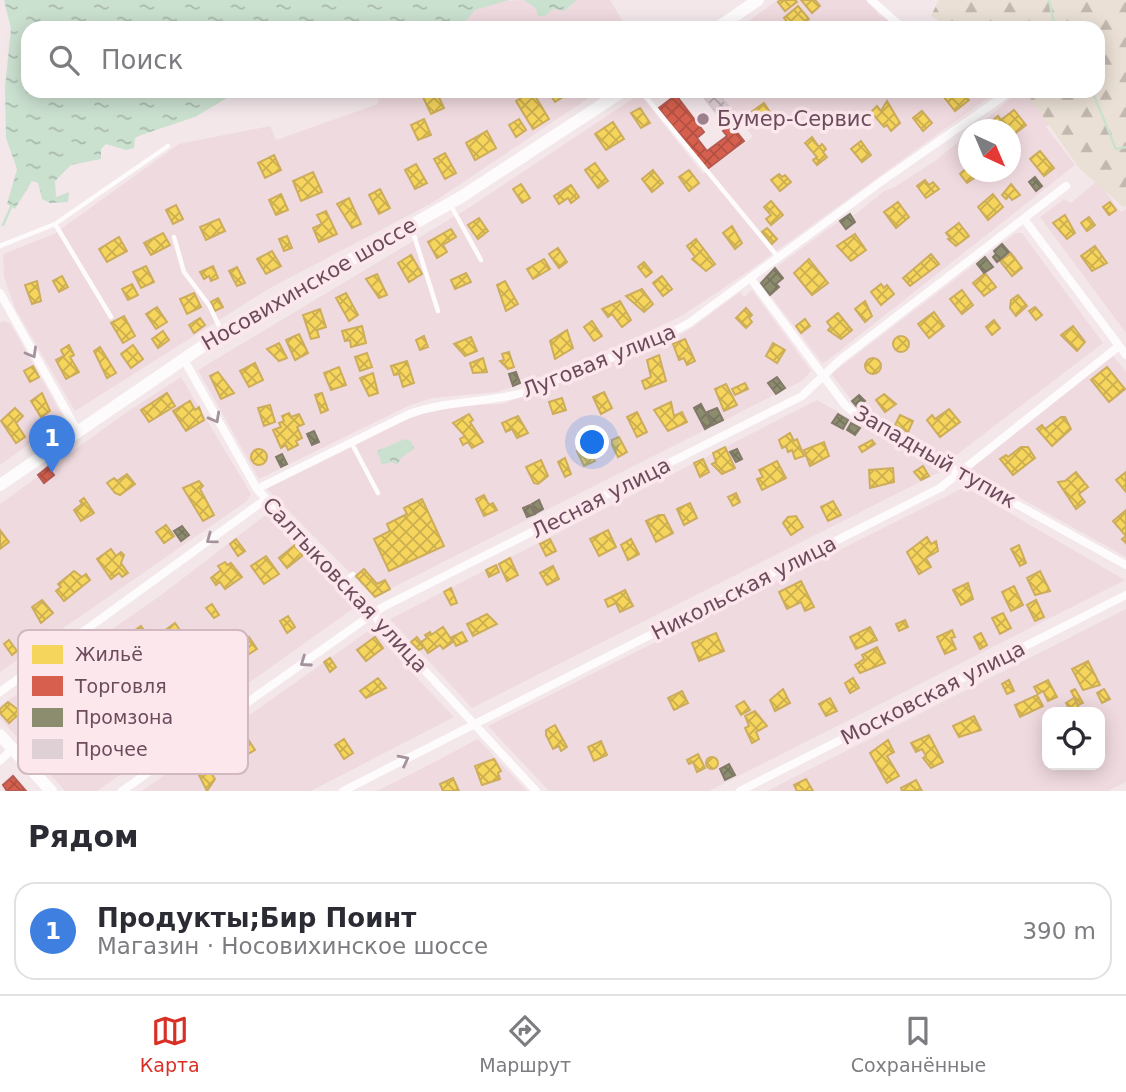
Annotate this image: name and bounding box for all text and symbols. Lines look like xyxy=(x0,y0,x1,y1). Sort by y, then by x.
search box xyxy=(21,21,1105,98)
icon: search xyxy=(45,41,83,79)
text: Поиск xyxy=(101,45,183,75)
place label: Бумер-Сервис xyxy=(717,107,872,131)
marker: Бумер-Сервис xyxy=(695,111,711,127)
north arrow xyxy=(958,119,1021,182)
street label: Носовихинское шоссе xyxy=(198,213,420,355)
street label: Луговая улица xyxy=(519,319,679,403)
one-way arrow xyxy=(24,346,37,358)
street label: Западный тупик xyxy=(850,401,1020,513)
one-way arrow xyxy=(207,410,220,423)
pin: 1 xyxy=(29,415,75,473)
your location xyxy=(575,425,609,459)
street label: Лесная улица xyxy=(527,453,675,543)
street label: Салтыковская улица xyxy=(258,492,432,678)
one-way arrow xyxy=(206,531,219,543)
street label: Никольская улица xyxy=(648,531,840,645)
legend xyxy=(18,630,248,774)
street label: Московская улица xyxy=(837,636,1029,750)
text: Жильё xyxy=(75,643,143,665)
one-way arrow xyxy=(300,653,313,666)
text: Торговля xyxy=(74,675,167,697)
text: Промзона xyxy=(75,706,173,728)
map controls xyxy=(1042,707,1105,770)
button: locate xyxy=(1042,707,1105,770)
text: Прочее xyxy=(75,738,148,760)
one-way arrow xyxy=(397,755,409,769)
text: Рядом xyxy=(28,819,139,854)
text: Продукты;Бир Поинт xyxy=(97,903,416,933)
text: 1 xyxy=(45,918,61,944)
text: 390 m xyxy=(1022,918,1096,944)
text: Магазин · Носовихинское шоссе xyxy=(97,933,488,959)
tab: Карта xyxy=(140,1012,200,1076)
tab: Маршрут xyxy=(479,1012,571,1076)
tab: Сохранённые xyxy=(851,1012,986,1076)

